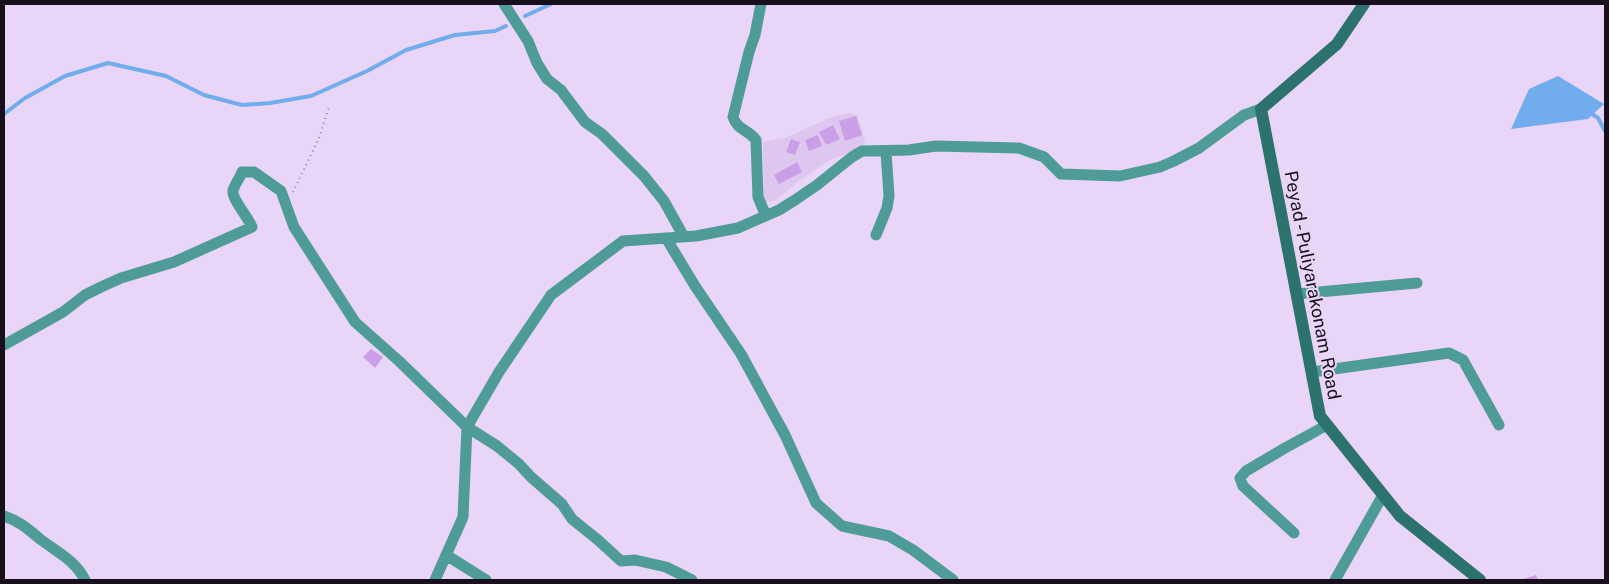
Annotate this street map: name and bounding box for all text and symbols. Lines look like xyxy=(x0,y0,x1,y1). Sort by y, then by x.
street label: Peyad - Puliyarakonam Road xyxy=(1280,169,1346,401)

